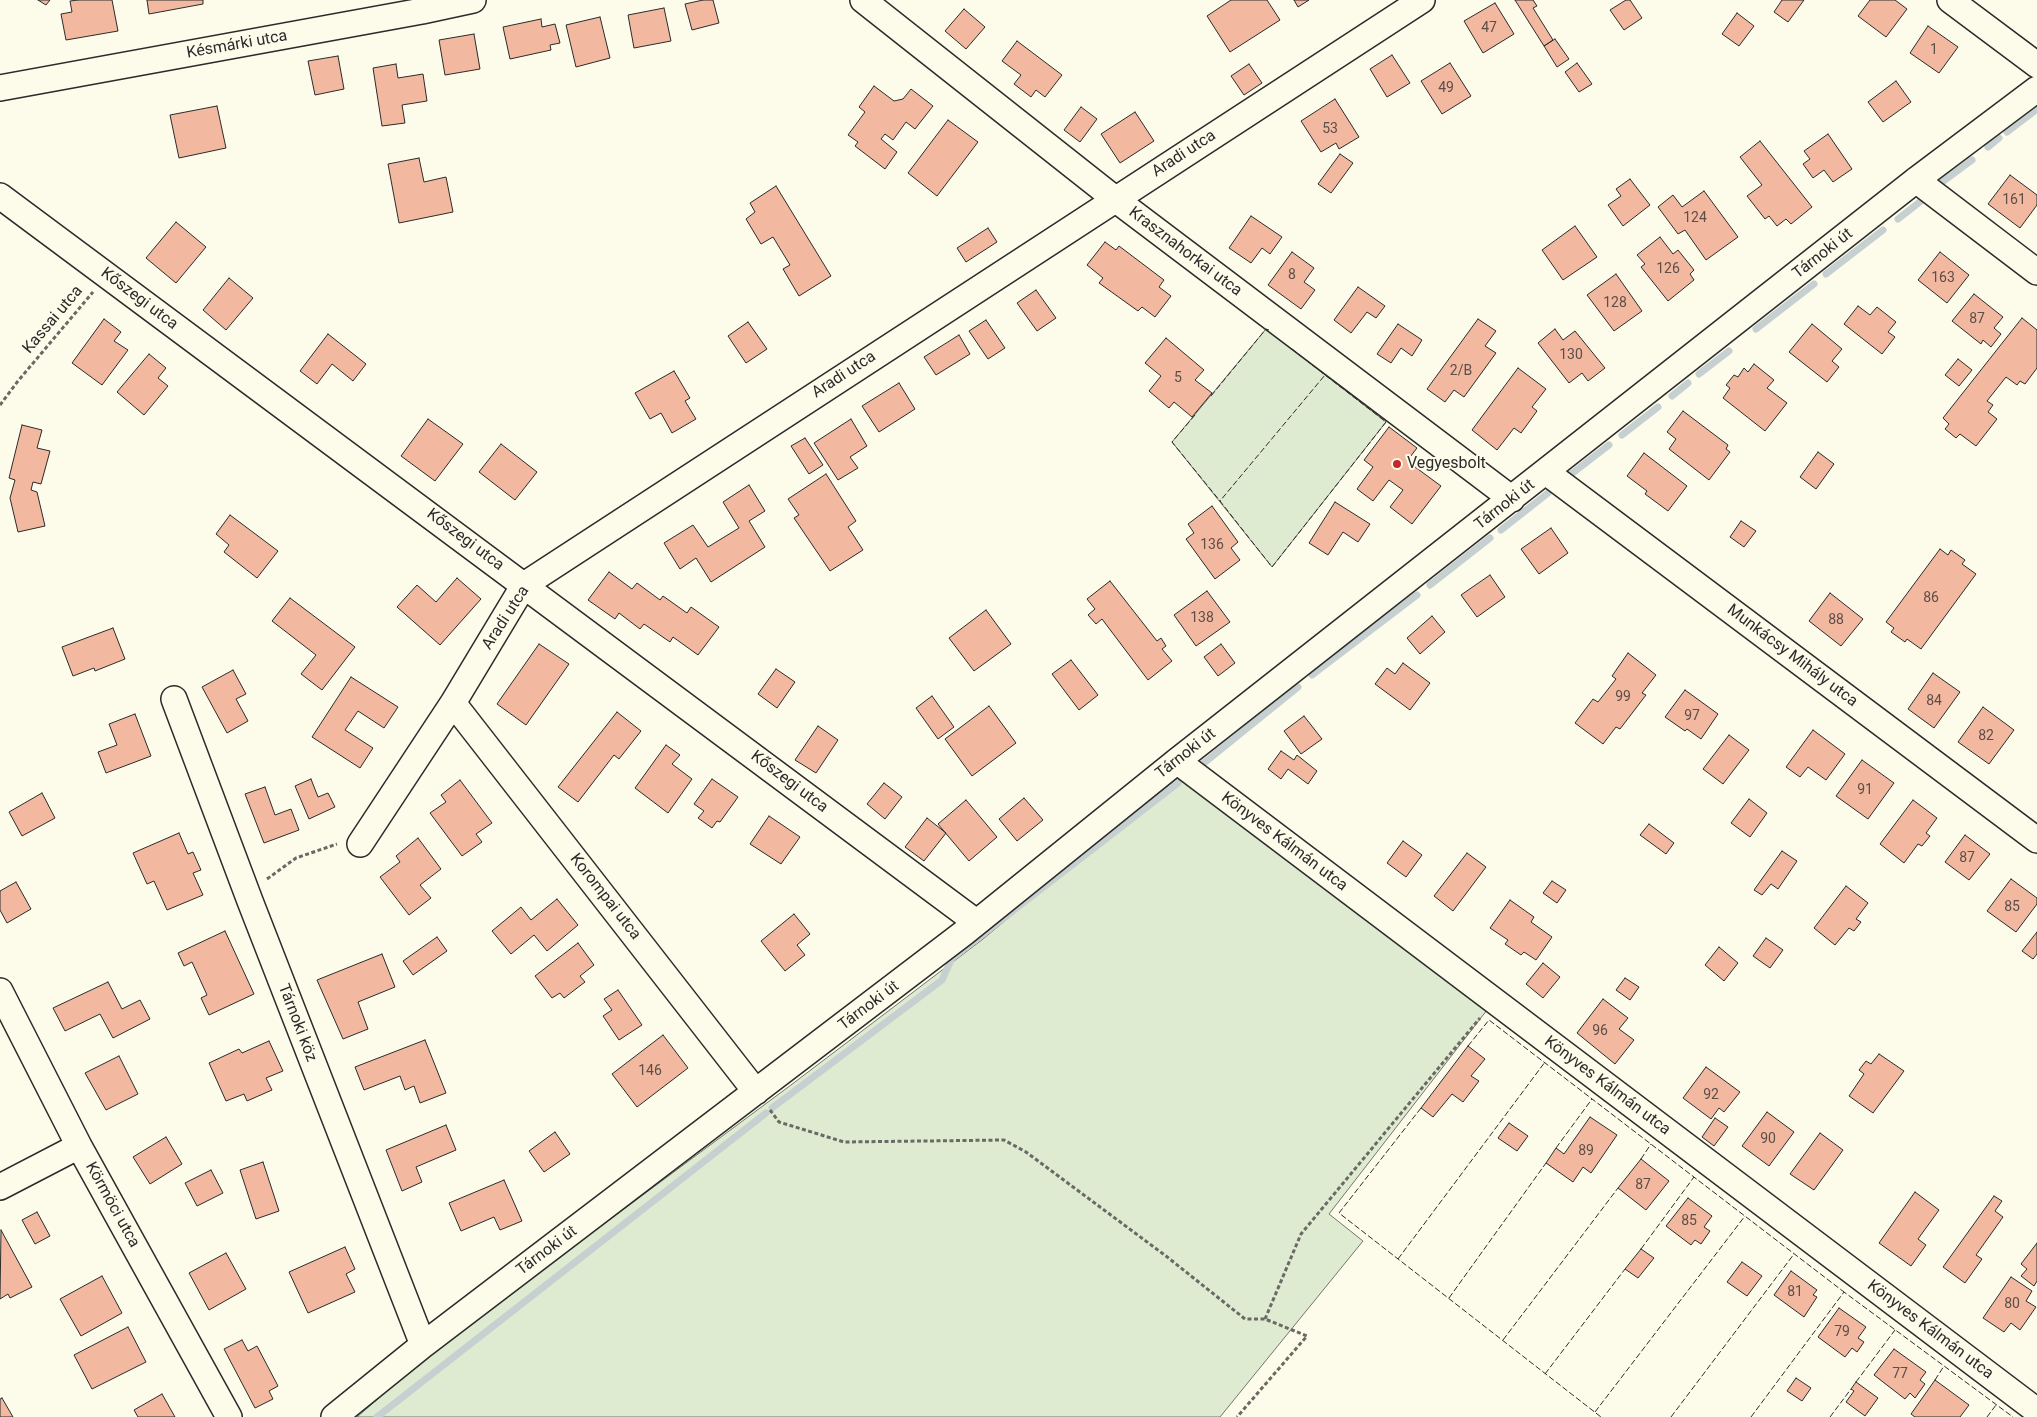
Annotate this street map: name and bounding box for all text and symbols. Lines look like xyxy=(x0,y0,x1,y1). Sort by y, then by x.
house number: 47 xyxy=(1481,20,1497,36)
street label: Késmárki utca xyxy=(185,27,289,63)
house number: 1 xyxy=(1930,42,1938,58)
house number: 49 xyxy=(1438,80,1454,96)
house number: 53 xyxy=(1322,121,1338,137)
street label: Aradi utca xyxy=(1148,126,1220,182)
house number: 161 xyxy=(2002,192,2026,208)
street label: Krasznahorkai utca xyxy=(1125,203,1245,301)
house number: 124 xyxy=(1683,210,1707,226)
street label: Tárnoki út xyxy=(1789,225,1857,283)
house number: 126 xyxy=(1656,261,1680,277)
street label: Kőszegi utca xyxy=(97,264,181,334)
house number: 8 xyxy=(1288,267,1296,283)
house number: 163 xyxy=(1931,270,1955,286)
street label: Kassai utca xyxy=(19,282,87,358)
house number: 128 xyxy=(1603,295,1627,311)
house number: 87 xyxy=(1969,311,1985,327)
street label: Aradi utca xyxy=(808,347,880,403)
house number: 130 xyxy=(1559,347,1583,363)
house number: 2/B xyxy=(1450,363,1472,379)
house number: 5 xyxy=(1174,370,1182,386)
place label: Vegyesbolt xyxy=(1407,454,1486,474)
marker: Vegyesbolt xyxy=(1391,458,1403,470)
street label: Tárnoki út xyxy=(1471,476,1539,534)
street label: Kőszegi utca xyxy=(423,505,507,575)
house number: 136 xyxy=(1200,537,1224,553)
street label: Aradi utca xyxy=(478,582,534,654)
house number: 86 xyxy=(1923,590,1939,606)
street label: Munkácsy Mihály utca xyxy=(1723,601,1861,711)
house number: 138 xyxy=(1190,610,1214,626)
house number: 88 xyxy=(1828,612,1844,628)
house number: 99 xyxy=(1615,689,1631,705)
house number: 84 xyxy=(1926,693,1942,709)
house number: 97 xyxy=(1684,708,1700,724)
street label: Tárnoki út xyxy=(1152,725,1220,783)
house number: 82 xyxy=(1978,728,1994,744)
street label: Kőszegi utca xyxy=(747,747,831,817)
house number: 91 xyxy=(1857,782,1873,798)
street label: Könyves Kálmán utca xyxy=(1217,788,1351,896)
street label: Korompai utca xyxy=(565,850,645,944)
house number: 87 xyxy=(1959,850,1975,866)
house number: 85 xyxy=(2004,899,2020,915)
street label: Tárnoki út xyxy=(835,977,903,1035)
street label: Tárnoki köz xyxy=(273,981,321,1065)
house number: 96 xyxy=(1592,1023,1608,1039)
street label: Könyves Kálmán utca xyxy=(1540,1032,1674,1140)
house number: 146 xyxy=(638,1063,662,1079)
house number: 92 xyxy=(1703,1087,1719,1103)
house number: 90 xyxy=(1760,1131,1776,1147)
house number: 89 xyxy=(1578,1143,1594,1159)
street label: Körmöci utca xyxy=(81,1159,143,1251)
house number: 87 xyxy=(1635,1177,1651,1193)
house number: 85 xyxy=(1681,1213,1697,1229)
street label: Tárnoki út xyxy=(513,1222,581,1280)
street label: Könyves Kálmán utca xyxy=(1863,1276,1997,1384)
house number: 81 xyxy=(1787,1284,1803,1300)
house number: 80 xyxy=(2004,1296,2020,1312)
house number: 79 xyxy=(1834,1324,1850,1340)
house number: 77 xyxy=(1892,1366,1908,1382)

